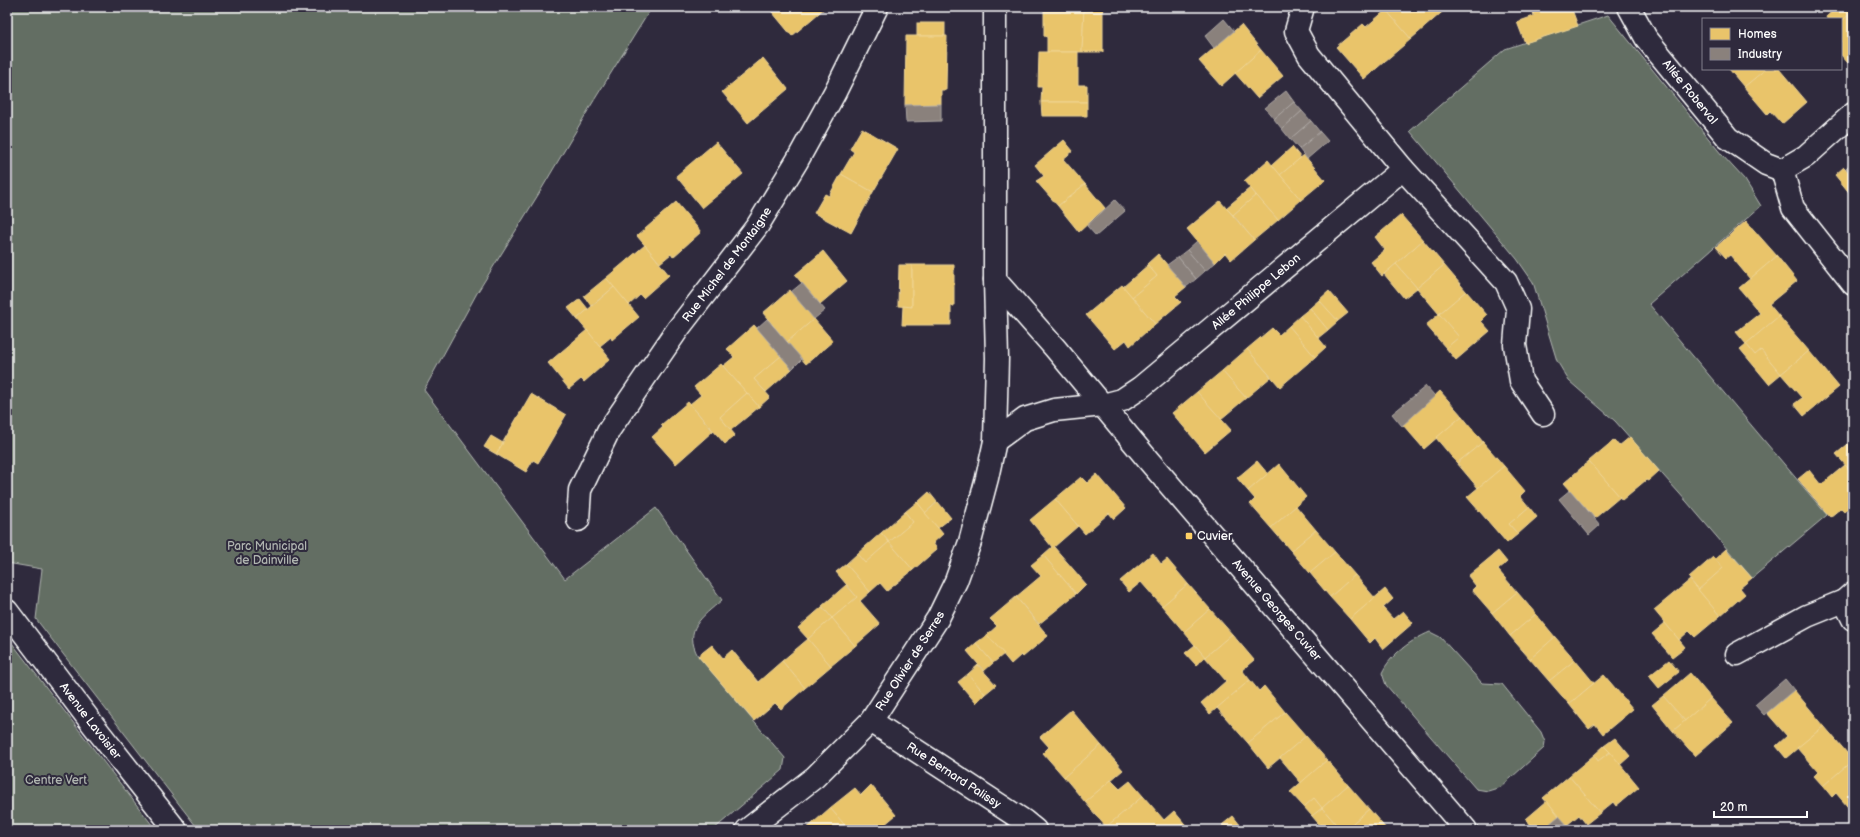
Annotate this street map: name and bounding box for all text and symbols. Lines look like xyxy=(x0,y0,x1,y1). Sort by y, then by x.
legend xyxy=(1702,18,1842,70)
text: Homes xyxy=(1738,27,1777,42)
text: Industry xyxy=(1738,47,1783,62)
street label: Allée Roberval xyxy=(1659,57,1721,127)
street label: Rue Michel de Montaigne xyxy=(679,204,775,325)
street label: Allée Philippe Lebon xyxy=(1208,250,1304,333)
place label: Cuvier xyxy=(1197,529,1233,544)
marker: Cuvier xyxy=(1184,531,1194,541)
park label: Parc Municipal de Dainville xyxy=(227,539,307,568)
street label: Avenue Georges Cuvier xyxy=(1229,556,1325,664)
street label: Rue Olivier de Serres xyxy=(872,609,948,714)
street label: Avenue Lavoisier xyxy=(56,680,125,763)
street label: Rue Bernard Palissy xyxy=(904,739,1004,812)
park label: Centre Vert xyxy=(25,773,87,788)
scale bar xyxy=(1714,793,1807,819)
text: 20 m xyxy=(1720,800,1747,815)

